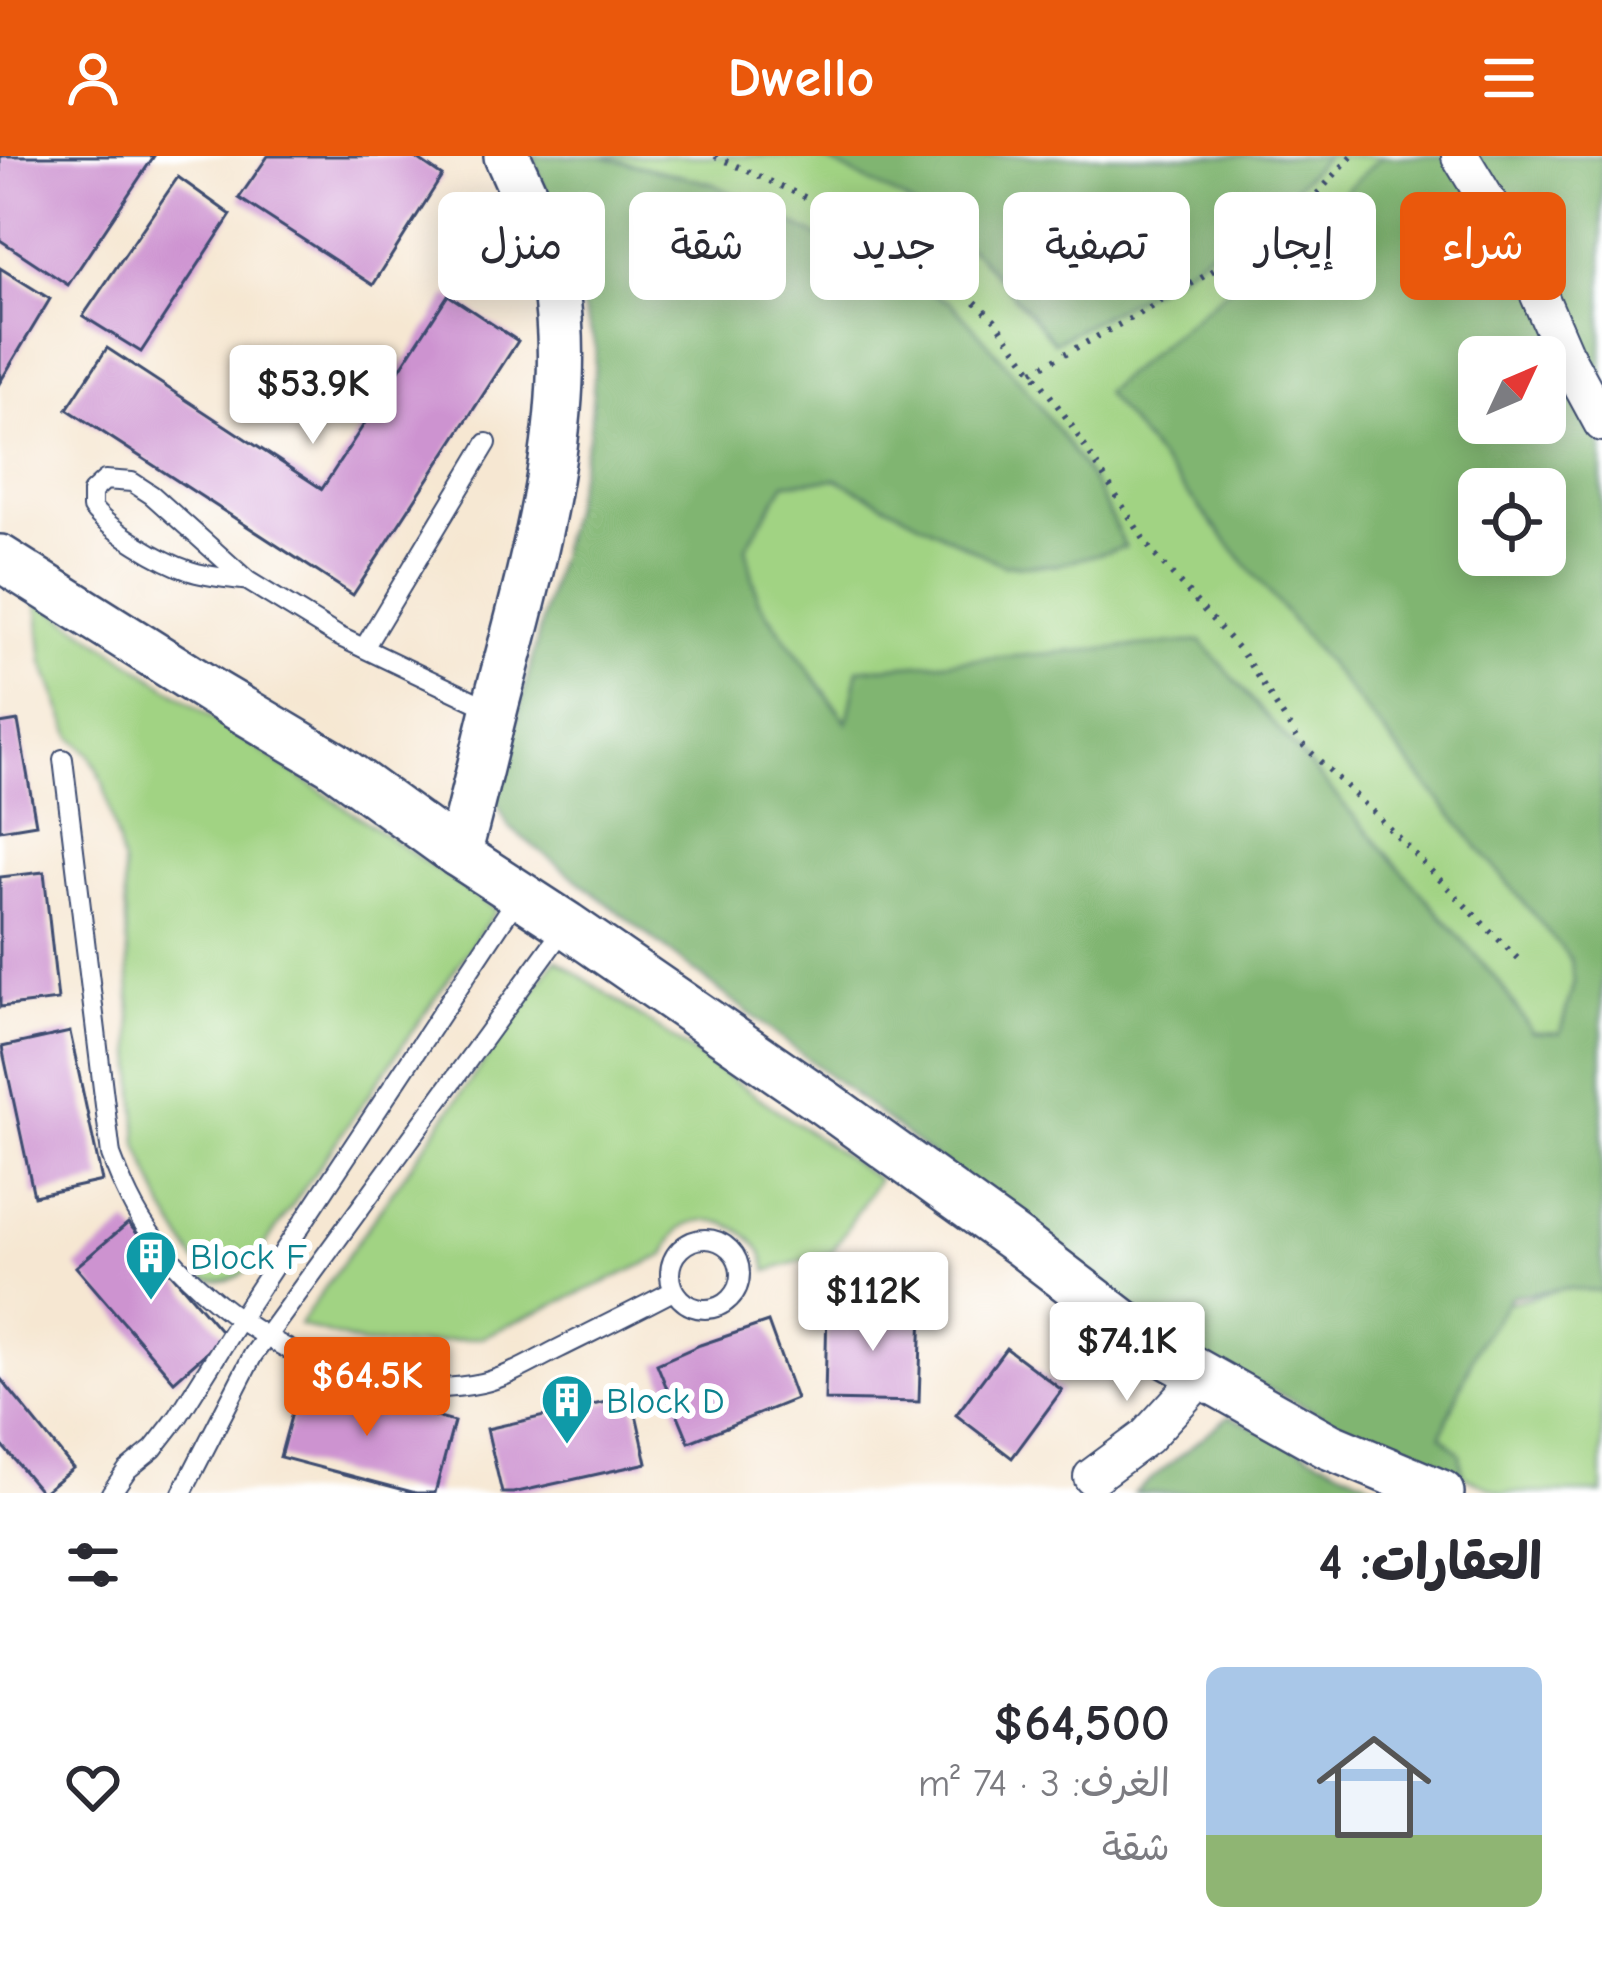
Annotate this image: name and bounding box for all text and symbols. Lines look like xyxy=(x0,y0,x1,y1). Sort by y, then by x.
icon: person xyxy=(60,45,126,111)
icon: menu xyxy=(1476,45,1542,111)
text: Dwello xyxy=(727,47,875,110)
chip: منزل xyxy=(438,192,605,300)
chip: شقة xyxy=(629,192,786,300)
chip: جديد xyxy=(810,192,979,300)
chip: تصفية xyxy=(1003,192,1190,300)
chip: إيجار xyxy=(1214,192,1376,300)
chip: شراء xyxy=(1400,192,1566,300)
north arrow xyxy=(1458,336,1566,444)
map controls xyxy=(1458,336,1566,576)
pin: $53.9K xyxy=(215,345,411,447)
text: $53.9K xyxy=(257,361,369,406)
button: locate xyxy=(1458,468,1566,576)
building icon: Block F xyxy=(123,1228,179,1302)
place label: Block F xyxy=(190,1237,307,1278)
pin: $112K xyxy=(789,1252,957,1354)
text: $112K xyxy=(825,1268,921,1313)
pin: $74.1K xyxy=(1029,1302,1225,1404)
text: $74.1K xyxy=(1077,1318,1177,1363)
pin: $64.5K xyxy=(269,1337,465,1439)
text: $64.5K xyxy=(311,1353,423,1398)
building icon: Block D xyxy=(539,1372,595,1446)
place label: Block D xyxy=(606,1381,725,1422)
icon: filters xyxy=(60,1532,126,1598)
text: العقارات: 4 xyxy=(1319,1533,1542,1592)
text: $64,500 xyxy=(994,1694,1170,1753)
icon: home xyxy=(1302,1715,1446,1859)
icon: heart xyxy=(60,1754,126,1820)
text: الغرف: 3 · 74 m² xyxy=(918,1761,1170,1806)
text: شقة xyxy=(1102,1825,1170,1870)

